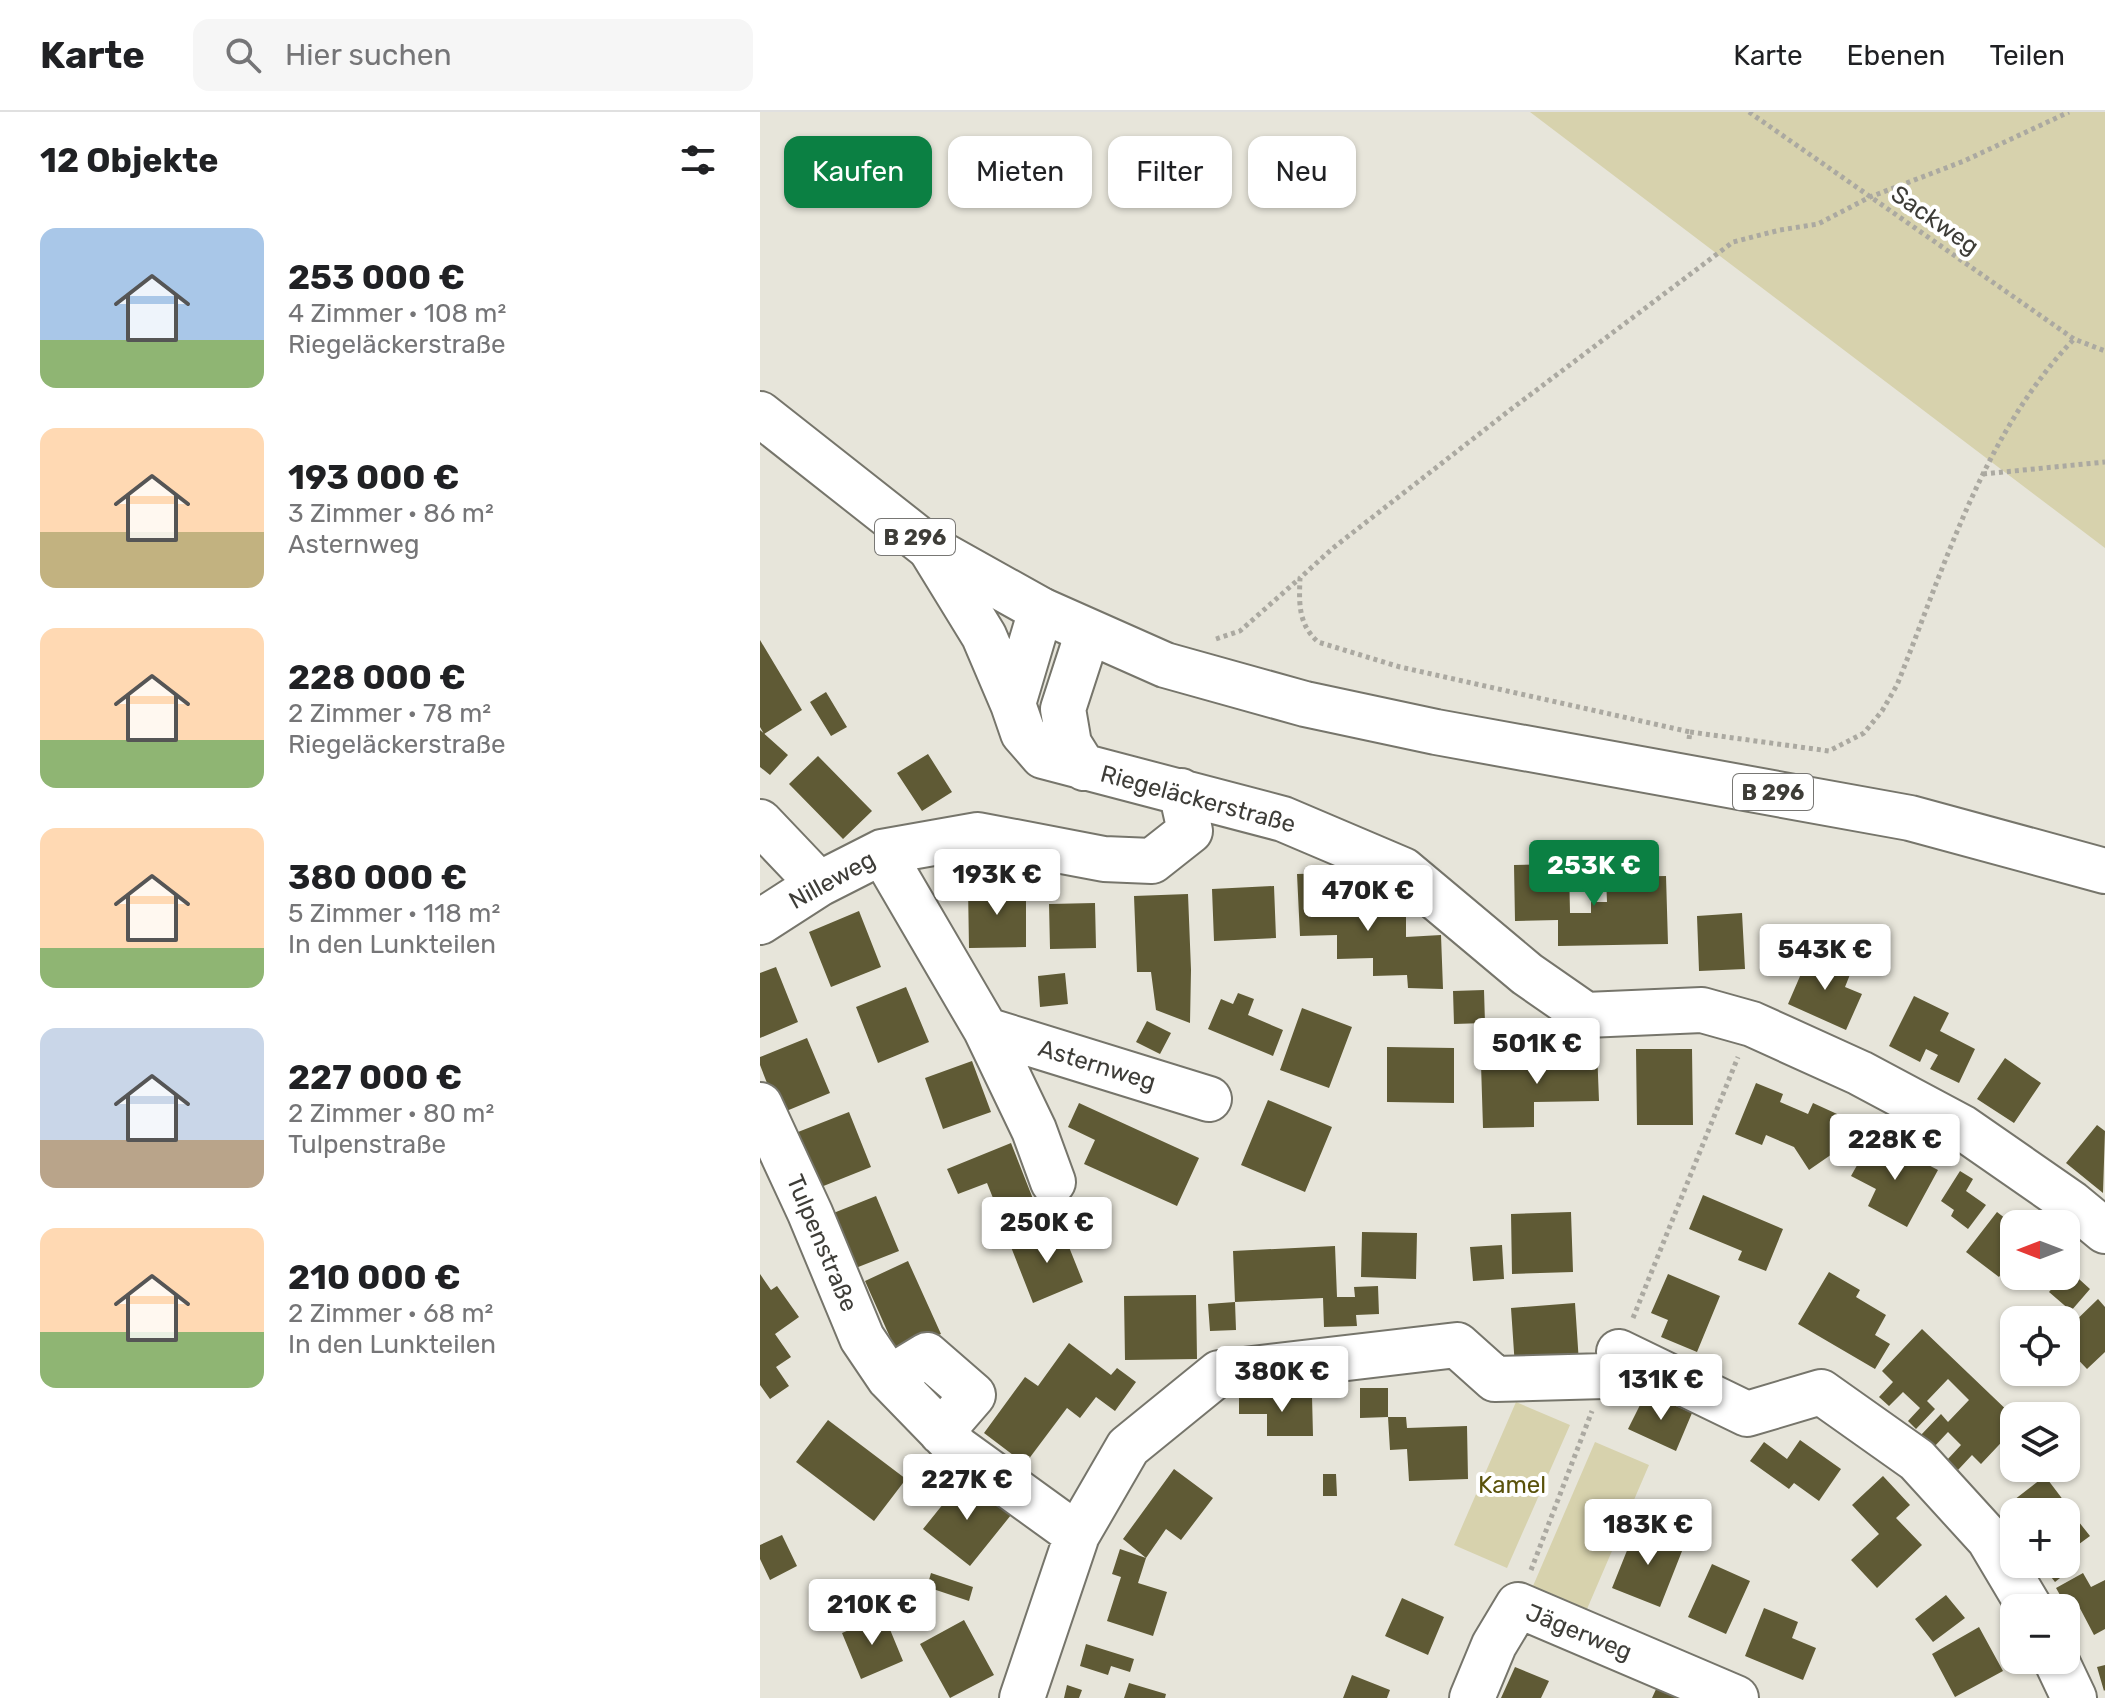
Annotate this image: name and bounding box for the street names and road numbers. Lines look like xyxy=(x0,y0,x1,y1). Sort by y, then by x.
street label: Sackweg xyxy=(1886,180,1984,260)
road number: B 296 xyxy=(875,519,955,555)
street label: Riegeläckerstraße xyxy=(1097,759,1299,839)
road number: B 296 xyxy=(1733,774,1813,810)
street label: Nilleweg xyxy=(784,845,880,915)
street label: Asternweg xyxy=(1035,1034,1159,1096)
street label: Tulpenstraße xyxy=(781,1170,863,1316)
street label: Jägerweg xyxy=(1522,1598,1636,1666)

